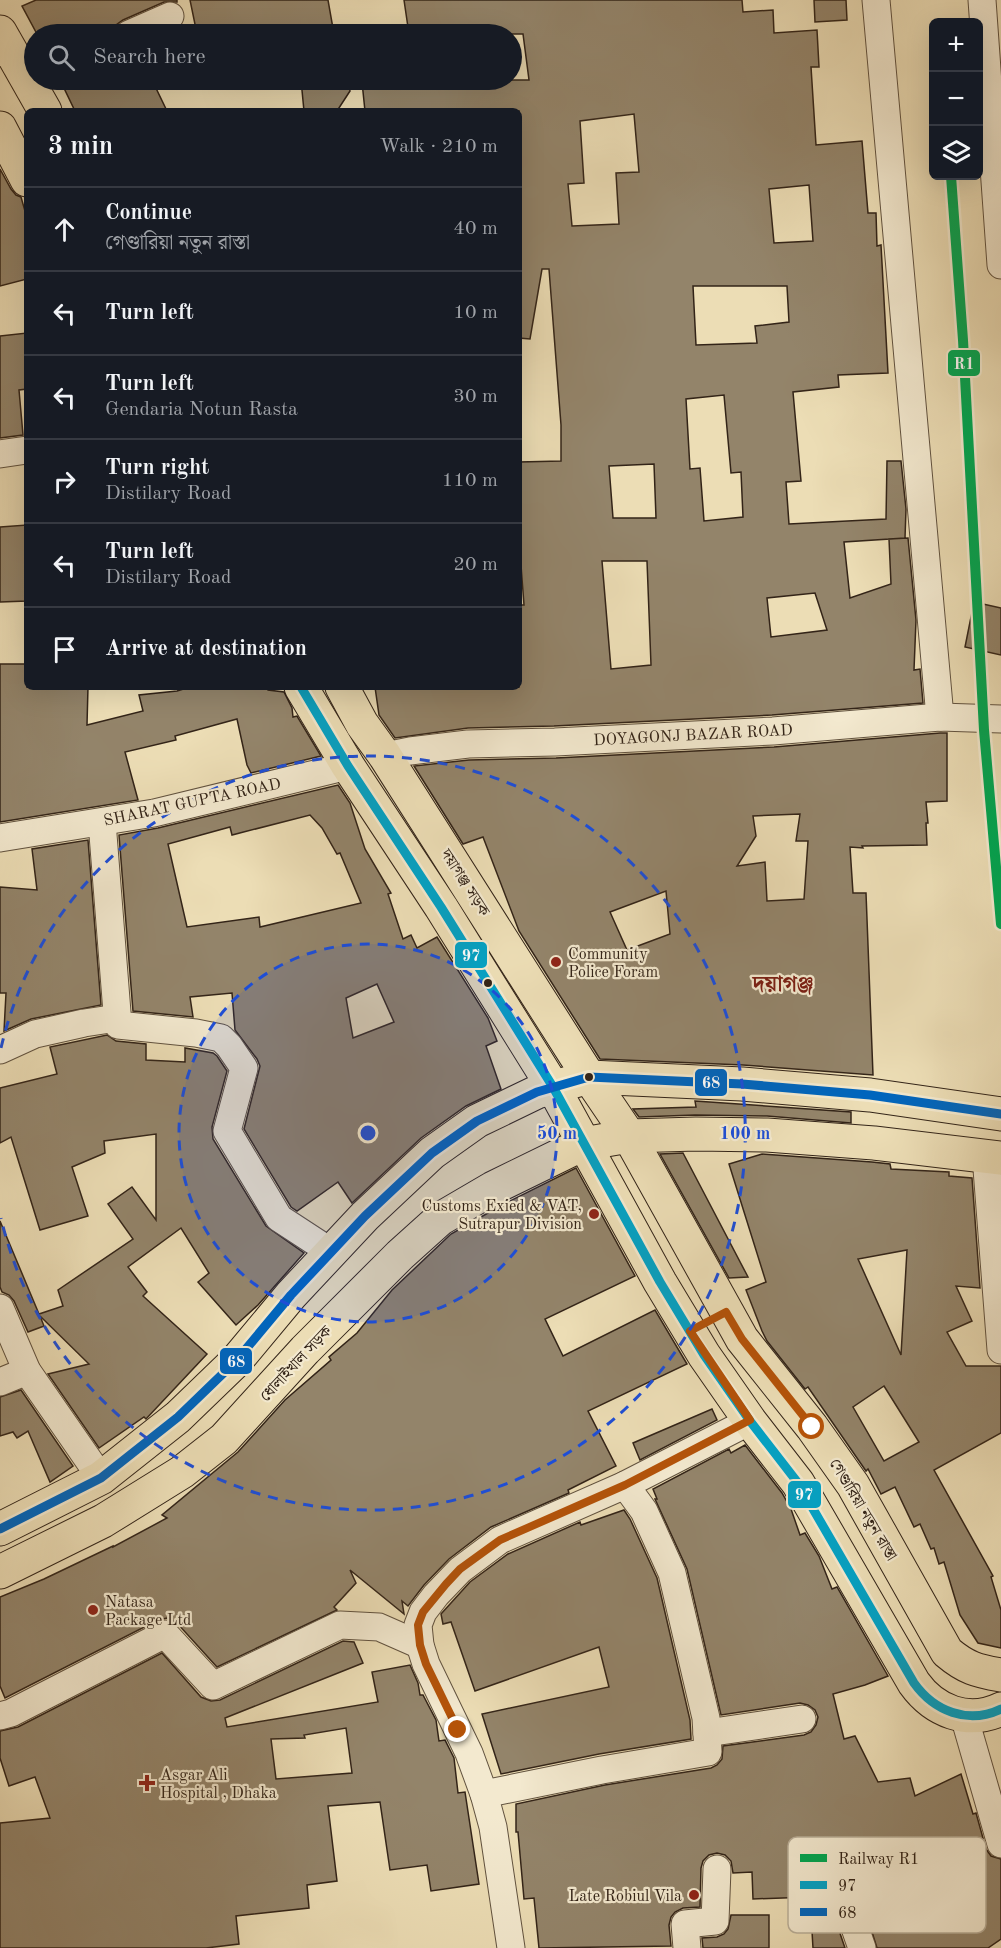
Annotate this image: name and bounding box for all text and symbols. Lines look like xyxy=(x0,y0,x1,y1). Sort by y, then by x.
map controls xyxy=(929,18,983,180)
button: + xyxy=(929,18,983,72)
search box xyxy=(24,24,522,90)
icon: search xyxy=(45,41,78,74)
text: Search here xyxy=(93,46,206,68)
button: − xyxy=(929,72,983,126)
button: layers xyxy=(929,126,983,180)
text: 3 min xyxy=(48,134,113,160)
text: Walk · 210 m xyxy=(379,137,498,157)
text: Continue xyxy=(105,202,192,224)
icon: ahead xyxy=(48,213,81,246)
text: 40 m xyxy=(453,219,498,239)
text: গেণ্ডারিয়া নতুন রাস্তা xyxy=(105,234,250,254)
icon: left xyxy=(48,297,81,330)
text: Turn left xyxy=(105,302,194,324)
text: 10 m xyxy=(453,303,498,323)
line badge: R1 xyxy=(947,349,981,377)
text: R1 xyxy=(954,357,974,373)
text: Turn left xyxy=(105,373,194,395)
icon: left xyxy=(48,381,81,414)
text: 30 m xyxy=(453,387,498,407)
text: Gendaria Notun Rasta xyxy=(105,400,298,420)
text: Turn right xyxy=(105,457,209,479)
icon: right xyxy=(48,465,81,498)
text: 110 m xyxy=(442,471,498,491)
text: Distilary Road xyxy=(105,484,231,504)
text: Turn left xyxy=(105,541,194,563)
icon: left xyxy=(48,549,81,582)
text: 20 m xyxy=(453,555,498,575)
text: Distilary Road xyxy=(105,568,231,588)
icon: arrive xyxy=(48,633,81,666)
text: Arrive at destination xyxy=(105,638,307,660)
street label: DOYAGONJ BAZAR ROAD xyxy=(593,723,793,749)
street label: SHARAT GUPTA ROAD xyxy=(102,776,283,830)
street label: দয়াগঞ্জ সড়ক xyxy=(436,846,492,920)
line badge: 97 xyxy=(454,941,488,969)
place label: Community Police Foram xyxy=(568,947,659,981)
text: 97 xyxy=(462,949,480,965)
marker: Community Police Foram xyxy=(549,955,563,969)
district label: দয়াগঞ্জ xyxy=(751,974,814,996)
unlabelled marker xyxy=(482,977,494,989)
line badge: 68 xyxy=(694,1068,728,1097)
unlabelled marker xyxy=(583,1071,595,1083)
text: 68 xyxy=(702,1076,720,1092)
centre of rings xyxy=(358,1123,378,1143)
text: 50 m xyxy=(537,1125,577,1143)
text: 100 m xyxy=(720,1125,770,1143)
place label: Customs Exied & VAT, Sutrapur Division xyxy=(421,1199,582,1233)
marker: Customs Exied & VAT, Sutrapur Division xyxy=(587,1207,601,1221)
street label: ধোলাইখাল সড়ক xyxy=(255,1320,336,1405)
line badge: 68 xyxy=(219,1347,253,1375)
text: 68 xyxy=(227,1355,245,1371)
route start xyxy=(798,1413,824,1439)
street label: গেণ্ডারিয়া নতুন রাস্তা xyxy=(825,1455,902,1564)
line badge: 97 xyxy=(787,1480,822,1509)
text: 97 xyxy=(795,1488,813,1504)
place label: Natasa Package Ltd xyxy=(105,1595,191,1629)
marker: Natasa Package Ltd xyxy=(86,1603,100,1617)
route end xyxy=(444,1716,470,1742)
place label: Asgar Ali Hospital , Dhaka xyxy=(160,1768,277,1802)
marker: Asgar Ali Hospital , Dhaka xyxy=(138,1774,156,1792)
legend xyxy=(788,1837,986,1933)
text: Railway R1 xyxy=(838,1852,919,1868)
text: 97 xyxy=(838,1879,857,1895)
marker: Late Robiul Vila xyxy=(687,1888,701,1902)
place label: Late Robiul Vila xyxy=(568,1889,682,1905)
text: 68 xyxy=(838,1906,857,1922)

